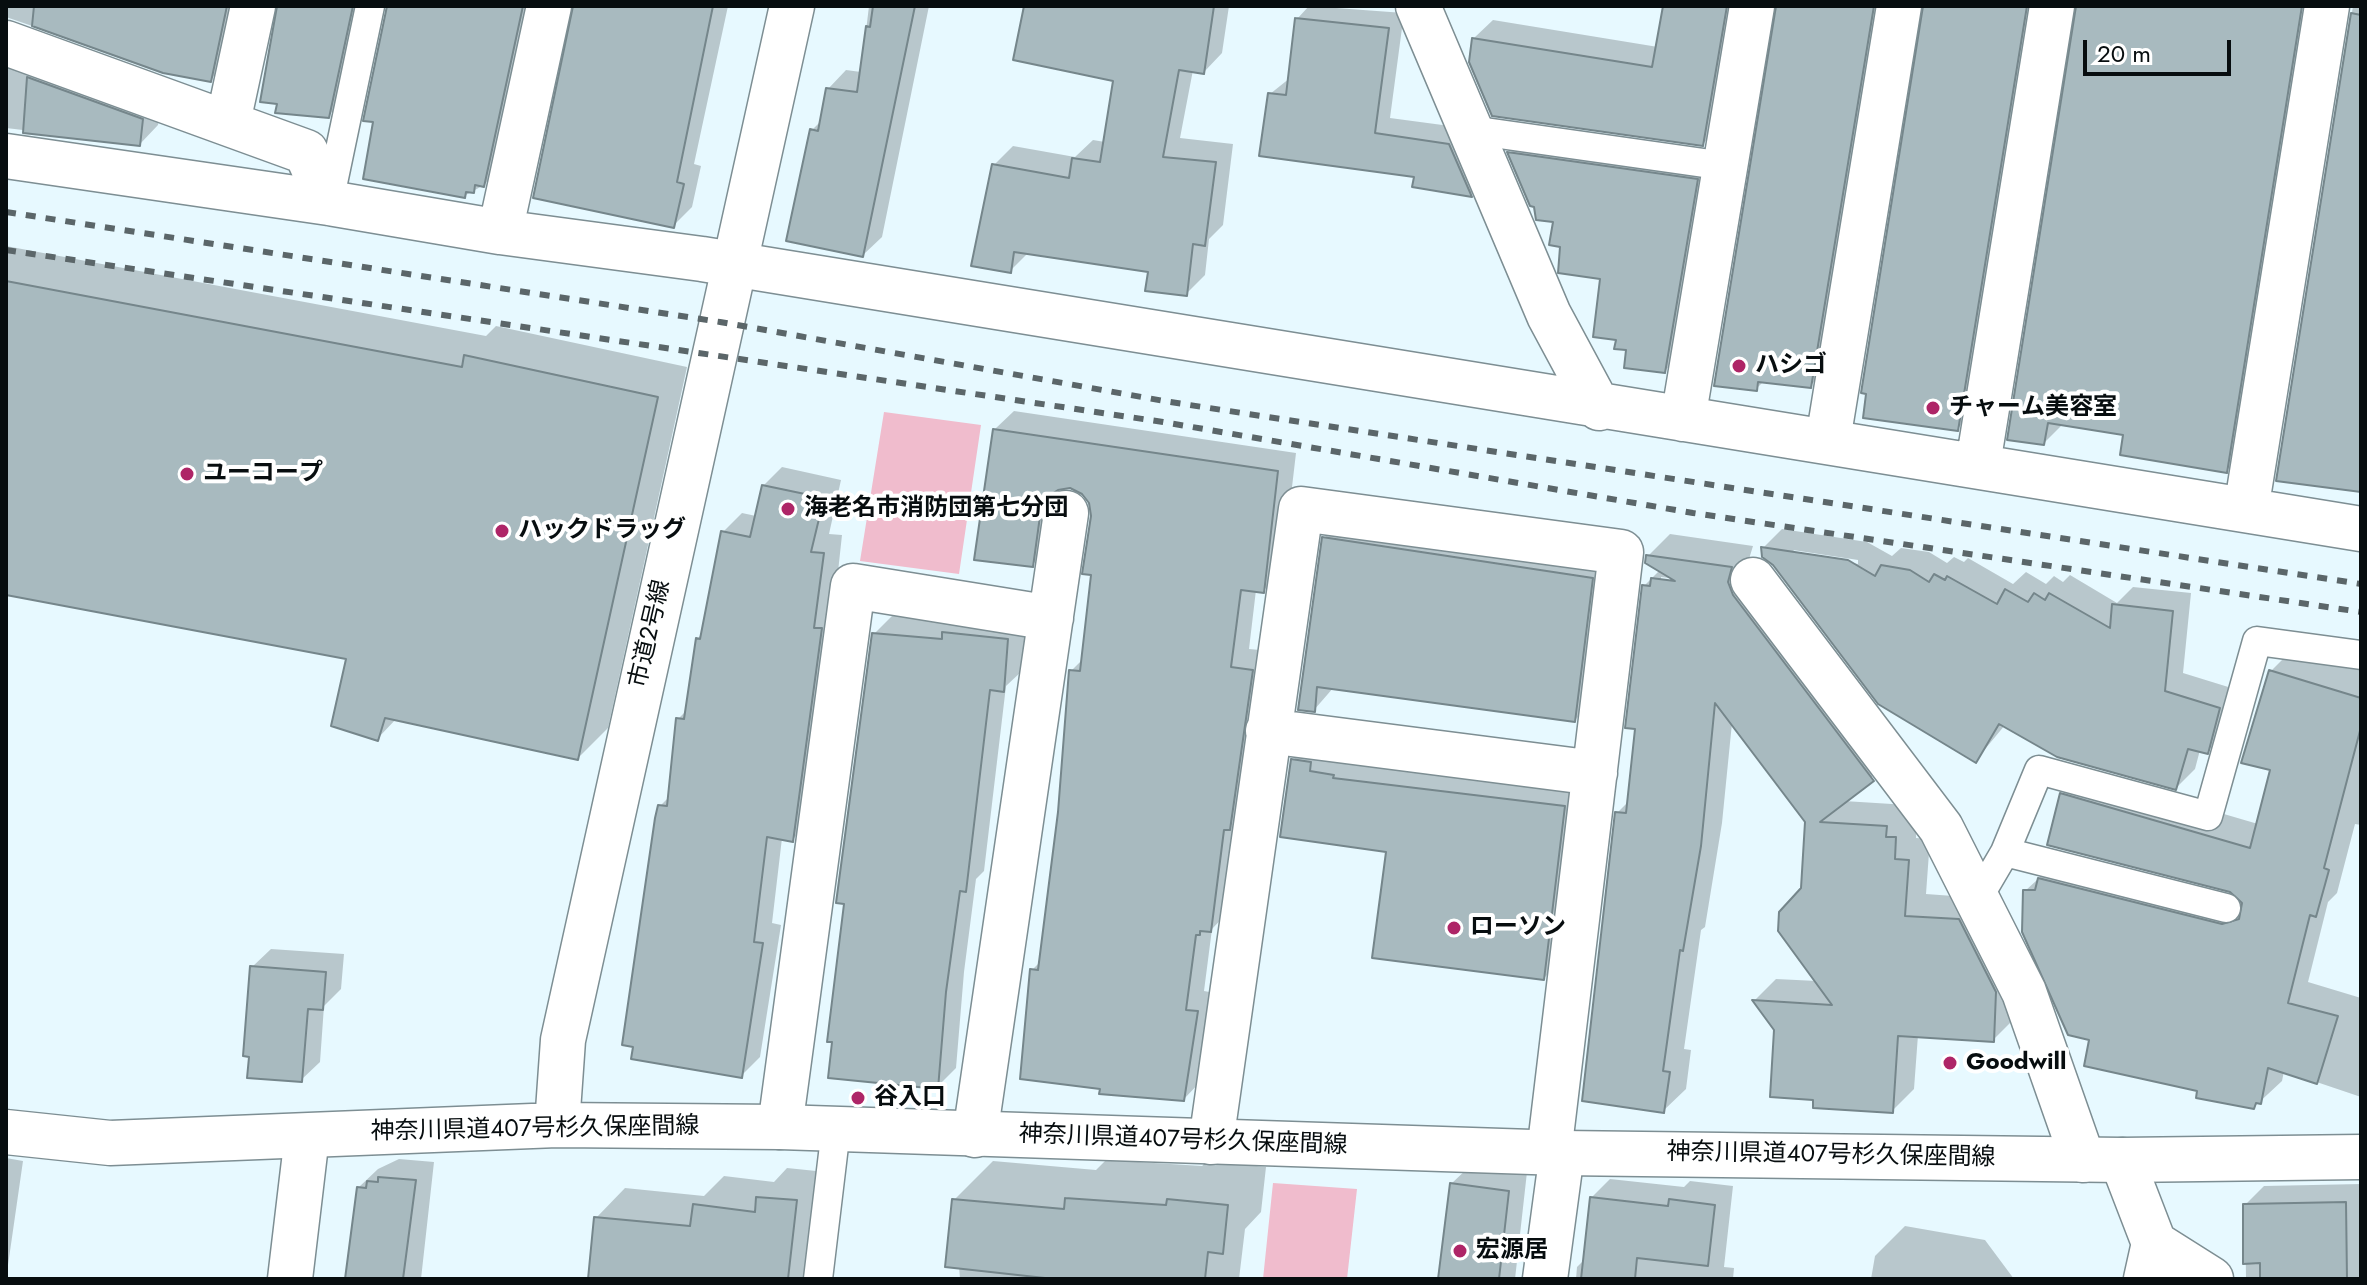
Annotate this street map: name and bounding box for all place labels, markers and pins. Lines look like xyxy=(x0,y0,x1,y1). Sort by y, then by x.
place label: ハシゴ xyxy=(1755,352,1827,380)
marker: ハシゴ xyxy=(1730,357,1748,375)
place label: チャーム美容室 xyxy=(1949,394,2117,422)
marker: チャーム美容室 xyxy=(1924,399,1942,417)
place label: ユーコープ xyxy=(203,460,323,488)
marker: ユーコープ xyxy=(178,465,196,483)
place label: 海老名市消防団第七分団 xyxy=(804,495,1068,523)
marker: 海老名市消防団第七分団 xyxy=(779,500,797,518)
place label: ハックドラッグ xyxy=(518,517,686,545)
marker: ハックドラッグ xyxy=(493,522,511,540)
place label: ローソン xyxy=(1470,914,1566,942)
marker: ローソン xyxy=(1445,919,1463,937)
place label: Goodwill xyxy=(1966,1049,2067,1077)
marker: Goodwill xyxy=(1941,1054,1959,1072)
place label: 谷入口 xyxy=(874,1084,946,1112)
marker: 谷入口 xyxy=(849,1089,867,1107)
place label: 宏源居 xyxy=(1476,1237,1548,1265)
marker: 宏源居 xyxy=(1451,1242,1469,1260)

